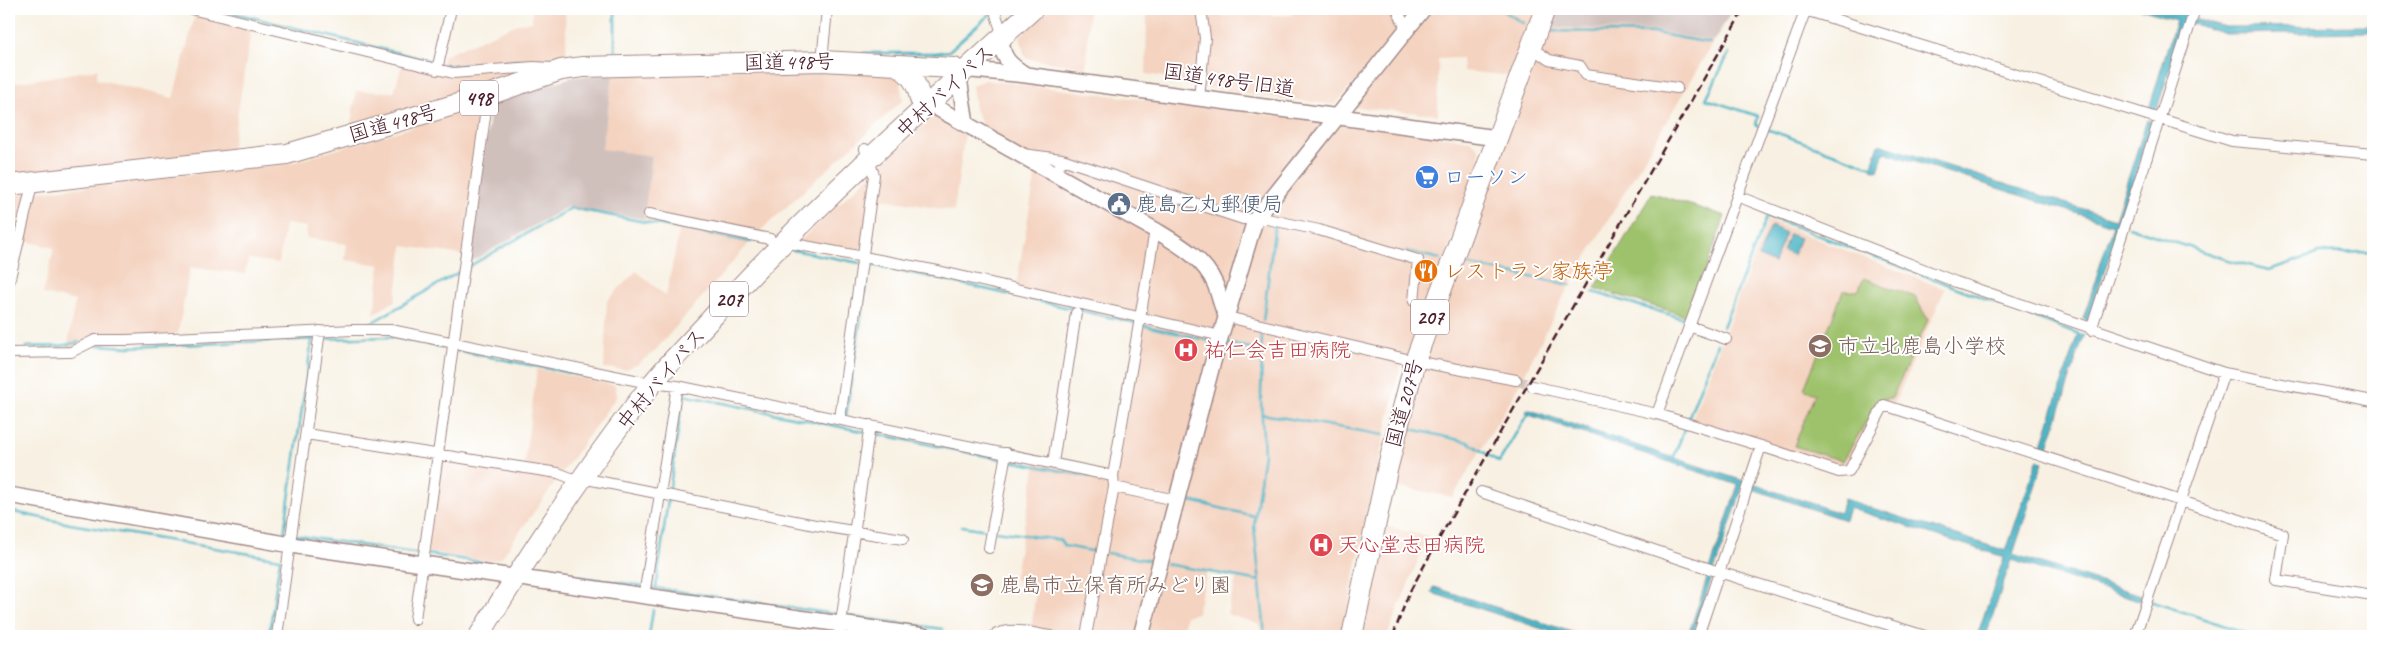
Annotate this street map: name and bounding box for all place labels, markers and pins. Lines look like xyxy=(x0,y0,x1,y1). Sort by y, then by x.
supermarket icon: ローソン xyxy=(1414,164,1440,190)
place label: ローソン xyxy=(1444,164,1528,190)
public building icon: 鹿島乙丸郵便局 xyxy=(1106,191,1132,217)
place label: 鹿島乙丸郵便局 xyxy=(1136,191,1283,217)
restaurant icon: レストラン家族亭 xyxy=(1413,258,1439,284)
place label: レストラン家族亭 xyxy=(1444,258,1614,284)
school or university icon: 市立北鹿島小学校 xyxy=(1807,333,1833,359)
place label: 市立北鹿島小学校 xyxy=(1838,333,2006,359)
hospital icon: 祐仁会吉田病院 xyxy=(1173,337,1199,363)
place label: 祐仁会吉田病院 xyxy=(1204,337,1351,363)
hospital icon: 天心堂志田病院 xyxy=(1308,532,1334,558)
place label: 天心堂志田病院 xyxy=(1338,532,1485,558)
school or university icon: 鹿島市立保育所みどり園 xyxy=(969,572,995,598)
place label: 鹿島市立保育所みどり園 xyxy=(1000,572,1231,598)

